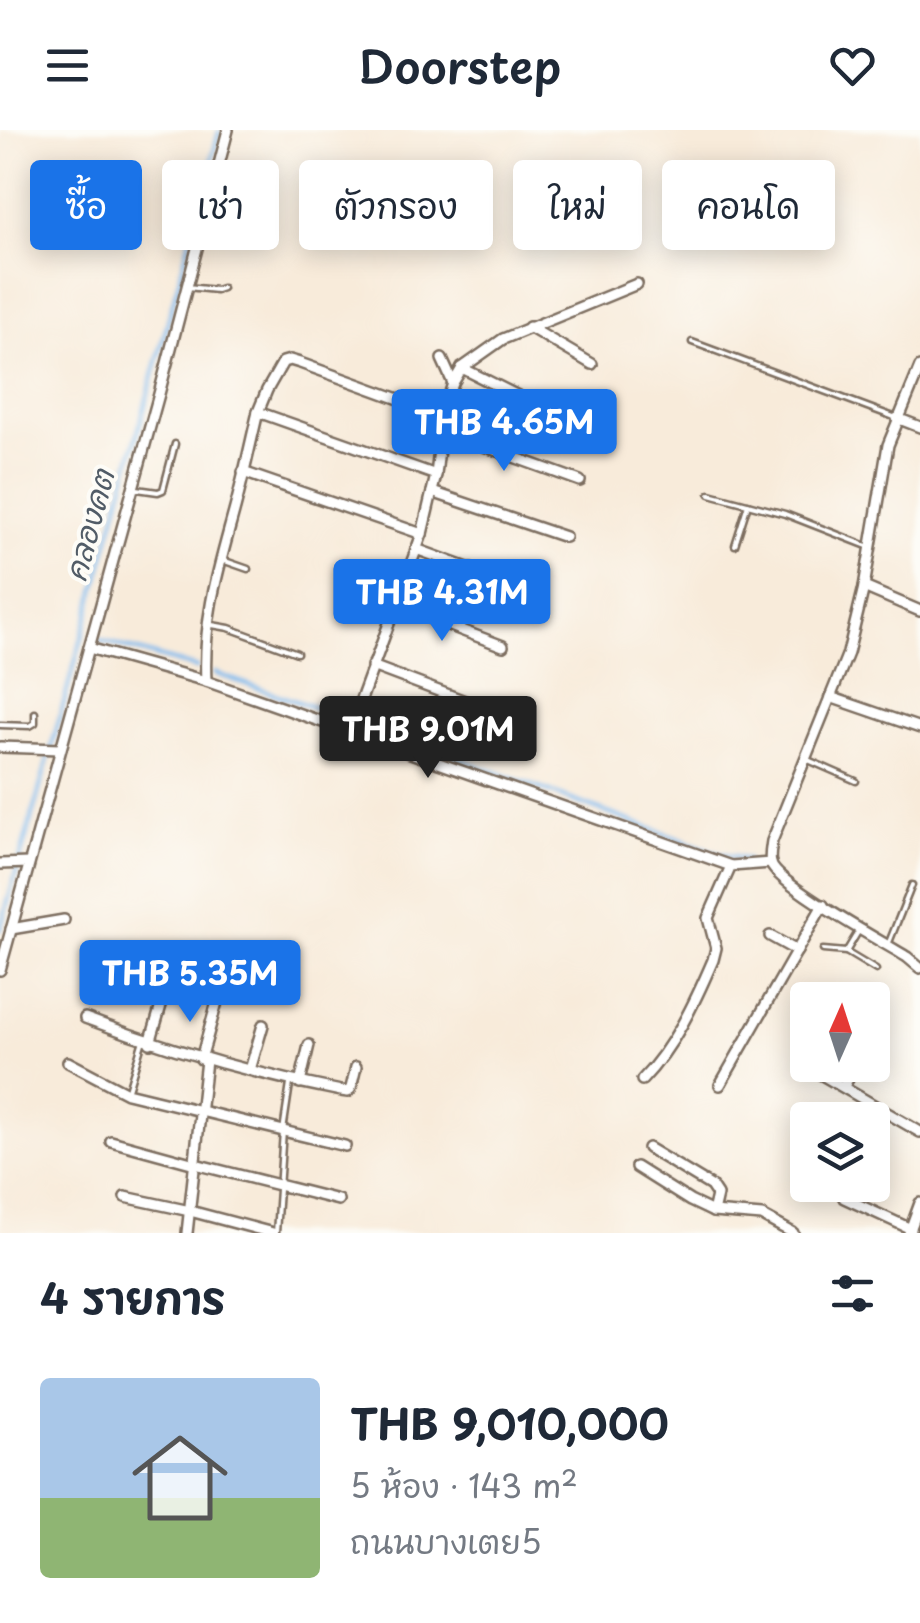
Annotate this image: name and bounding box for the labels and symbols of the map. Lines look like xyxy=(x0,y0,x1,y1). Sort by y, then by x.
pin: THB 4.65M xyxy=(390,389,618,474)
water label: คลองคต xyxy=(52,462,125,586)
pin: THB 4.31M xyxy=(328,559,556,644)
pin: THB 9.01M xyxy=(314,696,542,781)
pin: THB 5.35M xyxy=(76,940,304,1025)
north arrow xyxy=(790,982,890,1082)

